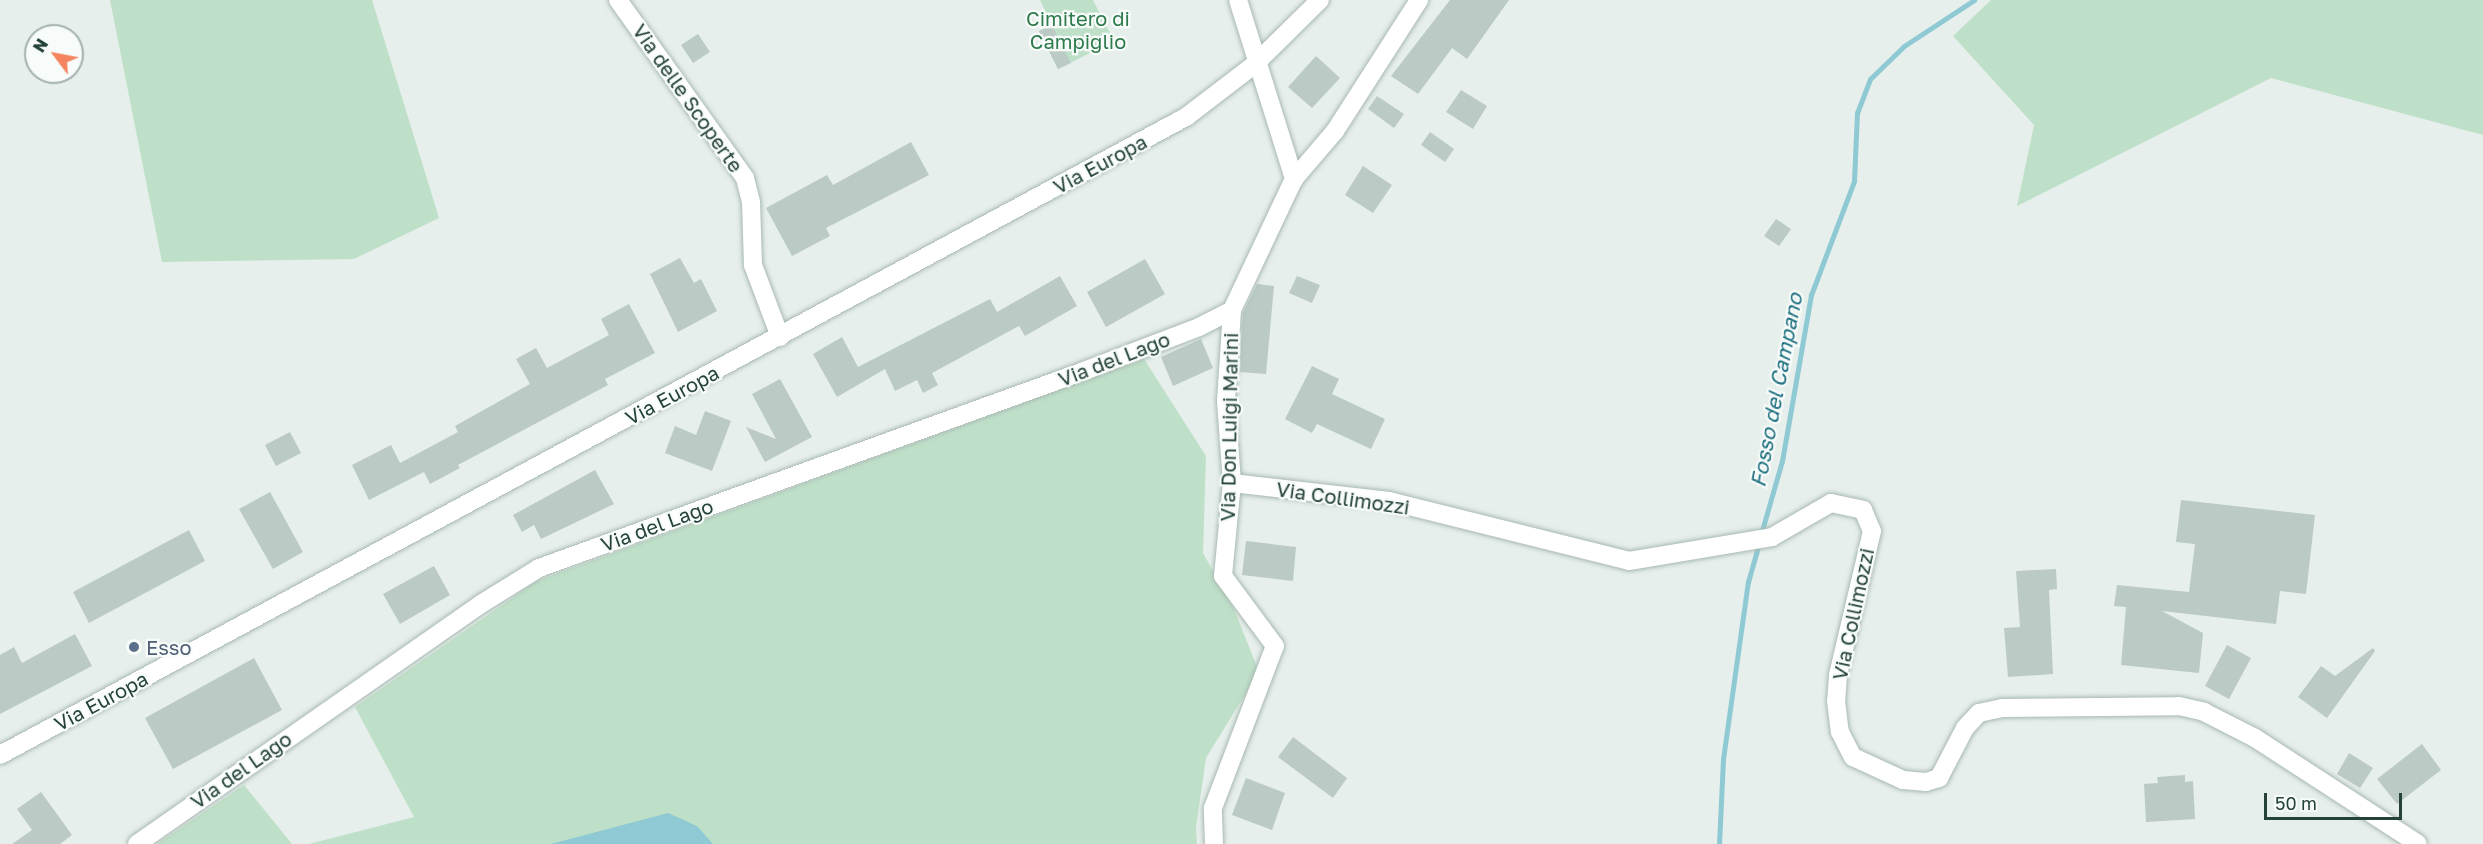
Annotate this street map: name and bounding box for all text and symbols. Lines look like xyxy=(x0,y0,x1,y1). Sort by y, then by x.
park label: Cimitero di Campiglio xyxy=(1026,6,1130,53)
street label: Via delle Scoperte xyxy=(628,19,748,177)
north arrow xyxy=(24,24,84,84)
text: N xyxy=(29,35,52,56)
street label: Via Europa xyxy=(1049,129,1151,199)
water label: Fosso del Campano xyxy=(1745,291,1807,489)
street label: Via del Lago xyxy=(1055,327,1173,391)
street label: Via Don Luigi Marini xyxy=(1215,332,1243,522)
street label: Via Europa xyxy=(621,360,723,430)
street label: Via Collimozzi xyxy=(1275,477,1411,519)
street label: Via del Lago xyxy=(598,494,716,556)
street label: Via Collimozzi xyxy=(1827,546,1879,682)
place label: Esso xyxy=(146,635,191,659)
marker: Esso xyxy=(127,640,141,654)
street label: Via Europa xyxy=(50,666,152,736)
street label: Via del Lago xyxy=(186,726,296,814)
scale bar xyxy=(2267,781,2405,819)
text: 50 m xyxy=(2275,792,2317,814)

